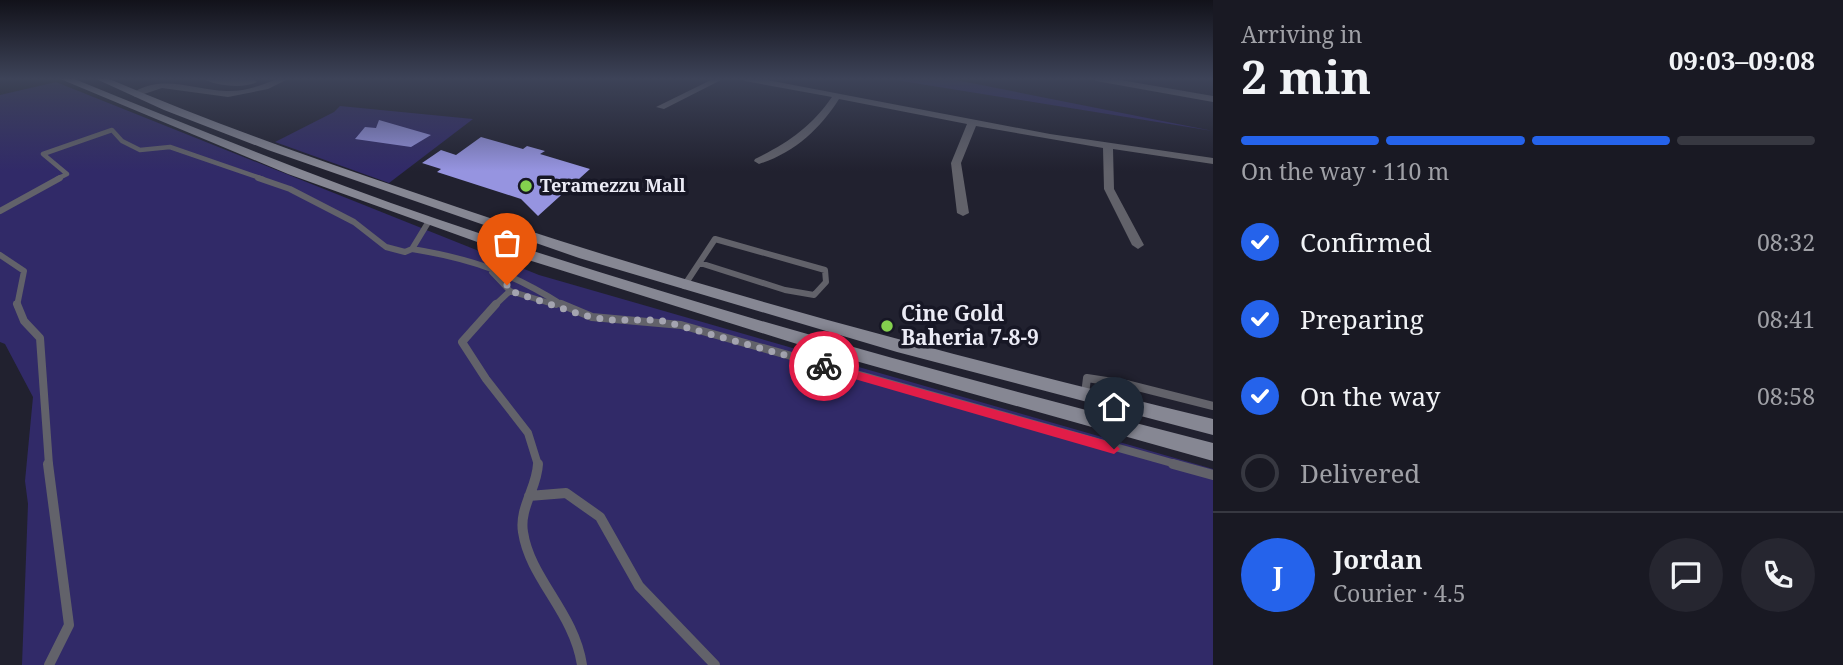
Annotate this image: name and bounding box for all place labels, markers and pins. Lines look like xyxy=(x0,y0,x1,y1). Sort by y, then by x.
place label: Teramezzu Mall xyxy=(540,173,686,197)
marker: Teramezzu Mall xyxy=(518,178,534,194)
pin xyxy=(477,213,537,285)
place label: Cine Gold Baheria 7-8-9 xyxy=(901,299,1039,351)
marker: Cine Gold Baheria 7-8-9 xyxy=(879,318,895,334)
pin xyxy=(1084,377,1144,449)

